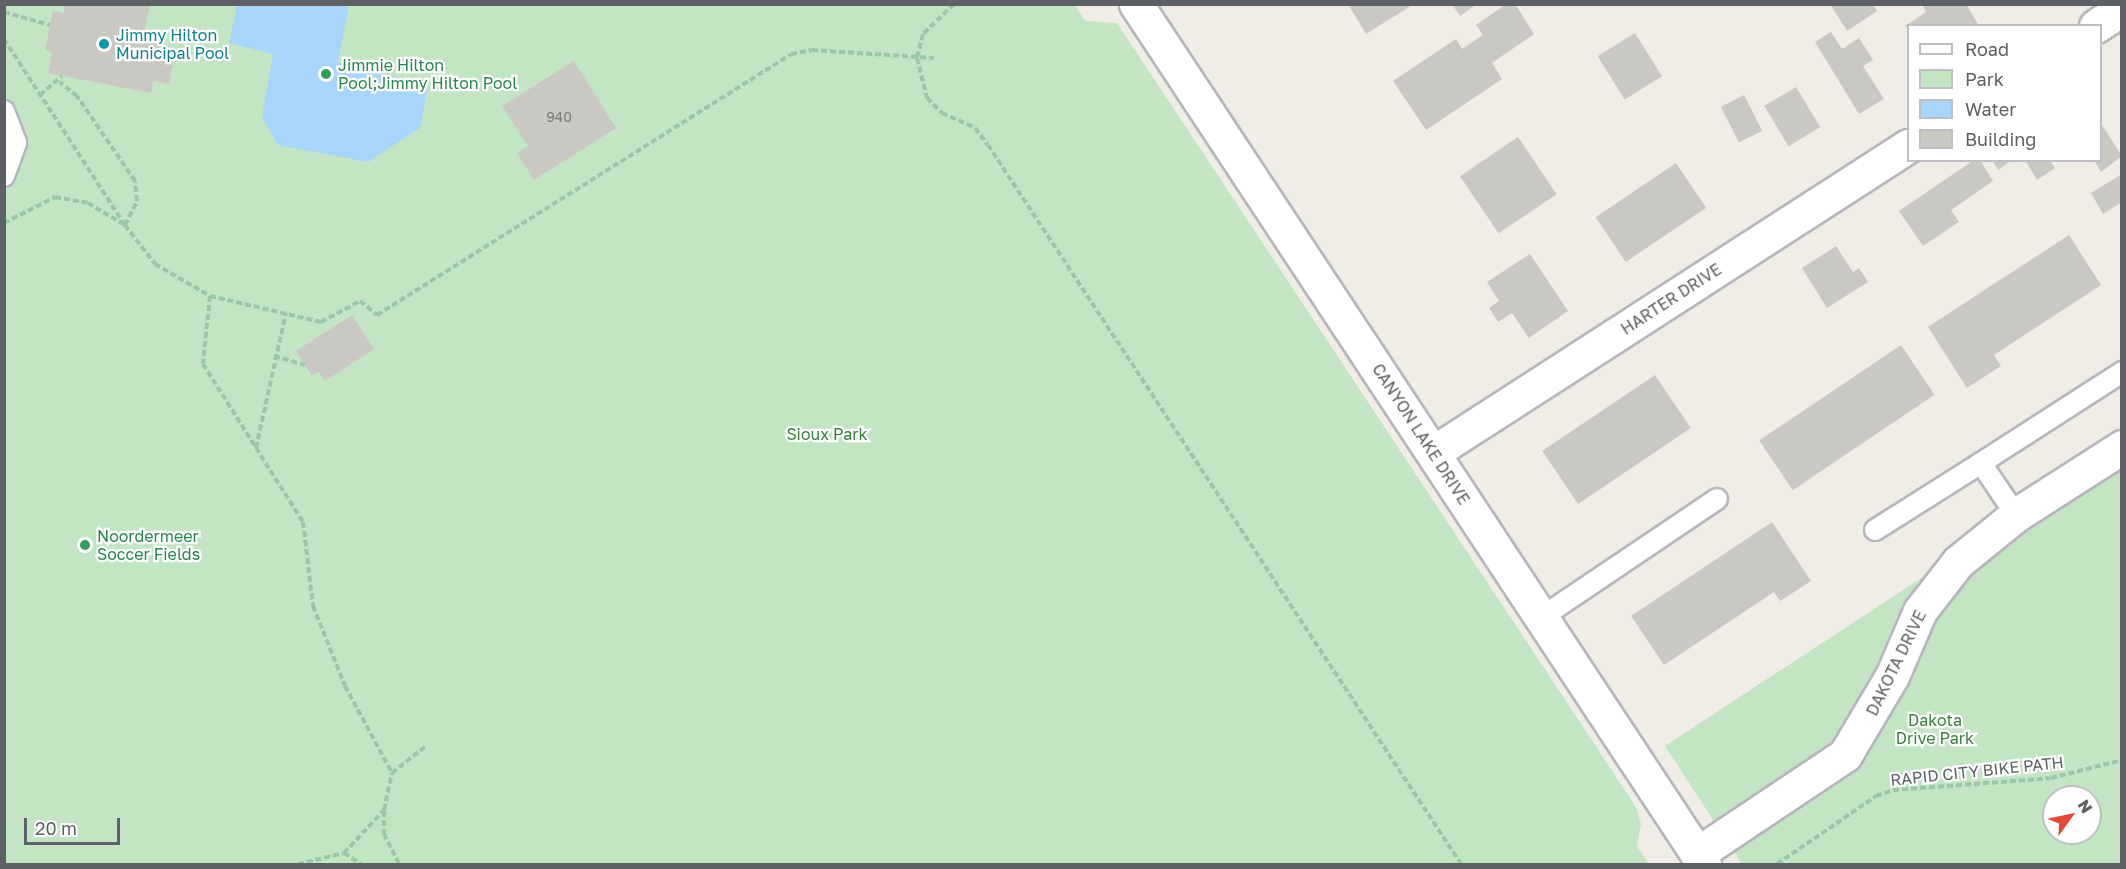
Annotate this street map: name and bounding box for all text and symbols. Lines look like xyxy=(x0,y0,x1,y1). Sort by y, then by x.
legend xyxy=(1907,24,2102,162)
place label: Jimmy Hilton Municipal Pool xyxy=(116,25,229,63)
marker: Jimmy Hilton Municipal Pool xyxy=(97,37,111,51)
text: Road xyxy=(1965,38,2009,60)
place label: Jimmie Hilton Pool;Jimmy Hilton Pool xyxy=(338,55,517,93)
marker: Jimmie Hilton Pool;Jimmy Hilton Pool xyxy=(319,67,333,81)
text: Park xyxy=(1965,68,2004,90)
text: Water xyxy=(1965,98,2016,120)
house number: 940 xyxy=(546,109,572,125)
text: Building xyxy=(1965,128,2036,150)
street label: HARTER DRIVE xyxy=(1617,259,1725,339)
street label: CANYON LAKE DRIVE xyxy=(1368,360,1474,508)
park label: Sioux Park xyxy=(786,424,868,444)
place label: Noordermeer Soccer Fields xyxy=(97,526,200,564)
marker: Noordermeer Soccer Fields xyxy=(78,538,92,552)
street label: DAKOTA DRIVE xyxy=(1862,607,1930,719)
park label: Dakota Drive Park xyxy=(1896,710,1974,748)
street label: RAPID CITY BIKE PATH xyxy=(1889,752,2065,790)
north arrow xyxy=(2042,785,2102,845)
text: N xyxy=(2074,796,2097,817)
scale bar xyxy=(27,806,123,844)
text: 20 m xyxy=(35,817,77,839)

